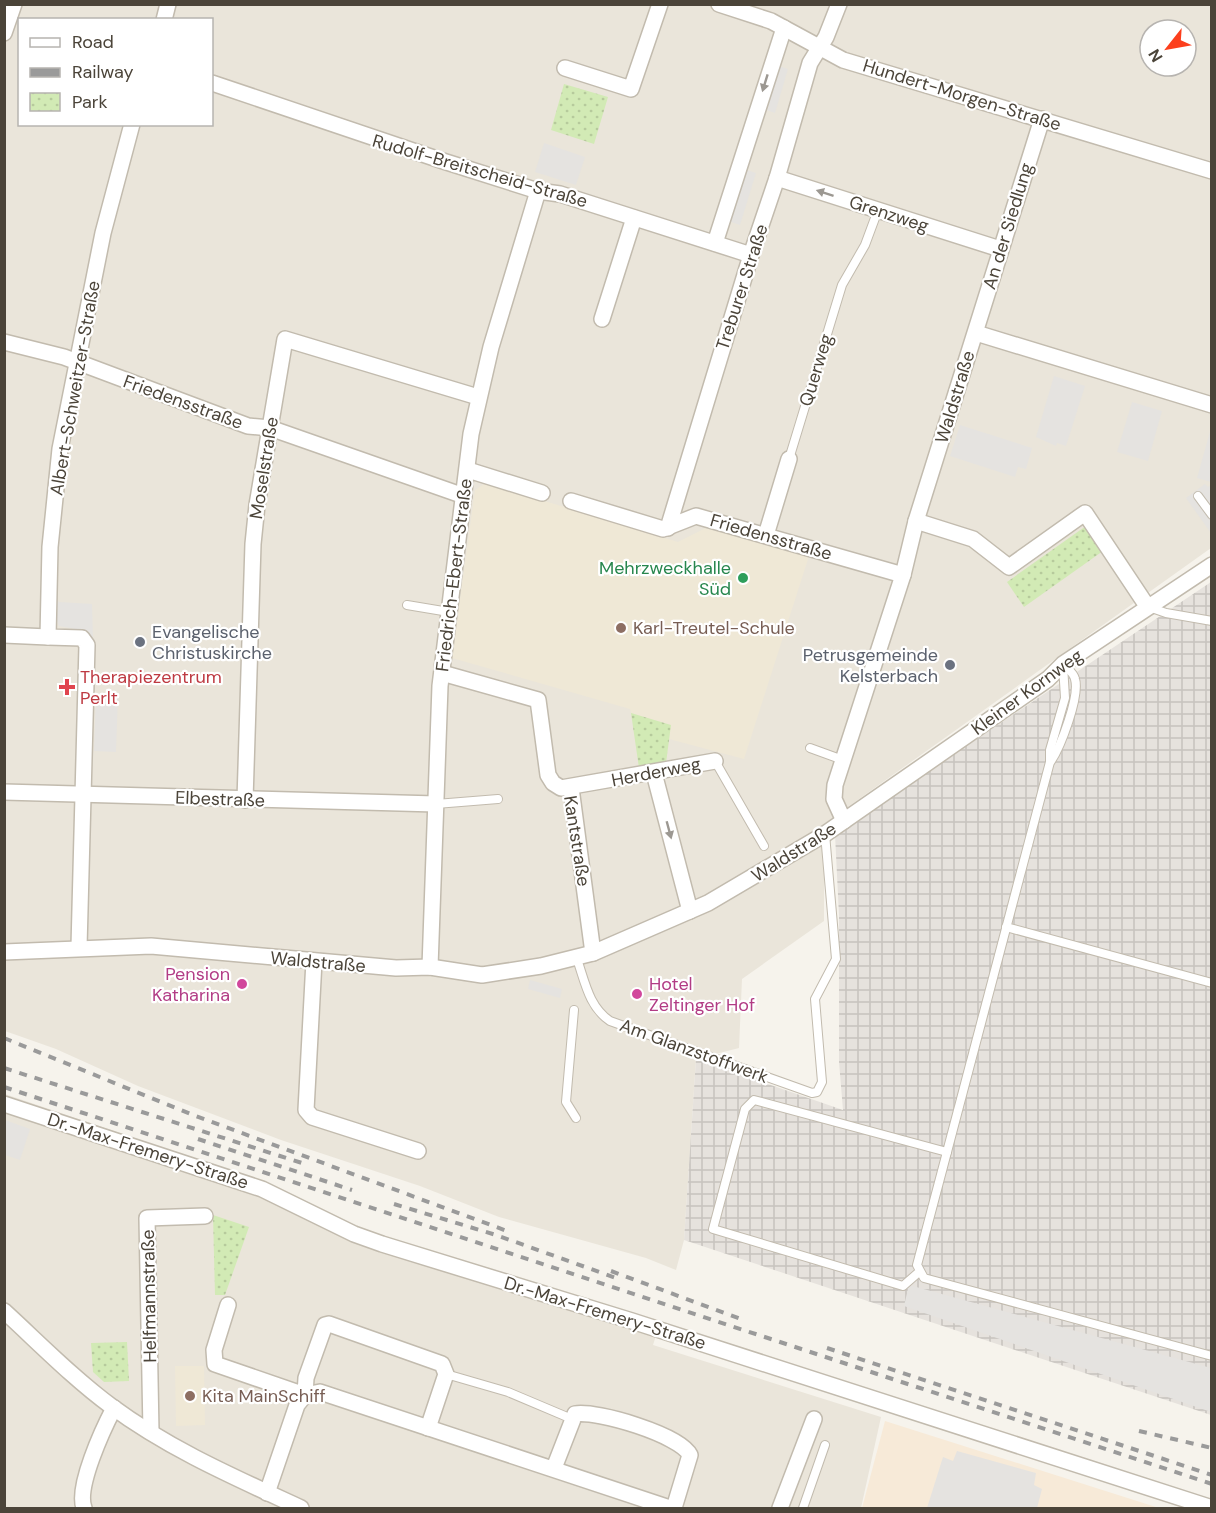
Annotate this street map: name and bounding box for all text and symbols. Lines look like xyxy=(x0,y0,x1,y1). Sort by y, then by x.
legend xyxy=(18,18,213,126)
north arrow xyxy=(1138,18,1198,78)
text: Road xyxy=(72,30,114,54)
text: N xyxy=(1144,45,1168,66)
street label: Hundert-Morgen-Straße xyxy=(860,53,1064,137)
text: Railway xyxy=(72,60,134,84)
one-way arrow xyxy=(760,74,769,92)
text: Park xyxy=(72,90,108,114)
street label: Rudolf-Breitscheid-Straße xyxy=(370,129,590,213)
street label: An der Siedlung xyxy=(977,160,1039,292)
one-way arrow xyxy=(816,188,834,198)
street label: Grenzweg xyxy=(846,190,932,238)
street label: Treburer Straße xyxy=(710,221,774,353)
street label: Albert-Schweitzer-Straße xyxy=(44,279,106,497)
street label: Querweg xyxy=(794,331,838,409)
street label: Waldstraße xyxy=(930,348,980,446)
street label: Friedensstraße xyxy=(120,369,246,435)
street label: Moselstraße xyxy=(244,415,284,521)
street label: Friedrich-Ebert-Straße xyxy=(430,477,478,673)
street label: Friedensstraße xyxy=(707,508,835,566)
place label: Mehrzweckhalle Süd xyxy=(599,556,731,601)
marker: Mehrzweckhalle Süd xyxy=(736,571,750,585)
place label: Karl-Treutel-Schule xyxy=(633,616,795,640)
place label: Evangelische Christuskirche xyxy=(152,620,272,665)
marker: Karl-Treutel-Schule xyxy=(614,621,628,635)
marker: Evangelische Christuskirche xyxy=(133,635,147,649)
place label: Petrusgemeinde Kelsterbach xyxy=(803,643,938,688)
street label: Kleiner Kornweg xyxy=(966,643,1088,741)
marker: Petrusgemeinde Kelsterbach xyxy=(943,658,957,672)
place label: Therapiezentrum Perlt xyxy=(80,665,222,710)
marker: Therapiezentrum Perlt xyxy=(58,678,76,696)
street label: Herderweg xyxy=(609,752,703,792)
street label: Elbestraße xyxy=(175,785,265,813)
street label: Kantstraße xyxy=(558,794,596,888)
street label: Waldstraße xyxy=(747,816,841,888)
one-way arrow xyxy=(664,821,674,839)
street label: Waldstraße xyxy=(269,946,367,978)
place label: Pension Katharina xyxy=(152,962,230,1007)
place label: Hotel Zeltinger Hof xyxy=(649,972,755,1017)
marker: Pension Katharina xyxy=(235,977,249,991)
marker: Hotel Zeltinger Hof xyxy=(630,987,644,1001)
street label: Am Glanzstoffwerk xyxy=(616,1013,772,1089)
street label: Dr.-Max-Fremery-Straße xyxy=(44,1107,252,1195)
street label: Helfmannstraße xyxy=(136,1229,162,1363)
street label: Dr.-Max-Fremery-Straße xyxy=(501,1271,709,1355)
place label: Kita MainSchiff xyxy=(202,1384,326,1408)
marker: Kita MainSchiff xyxy=(183,1389,197,1403)

